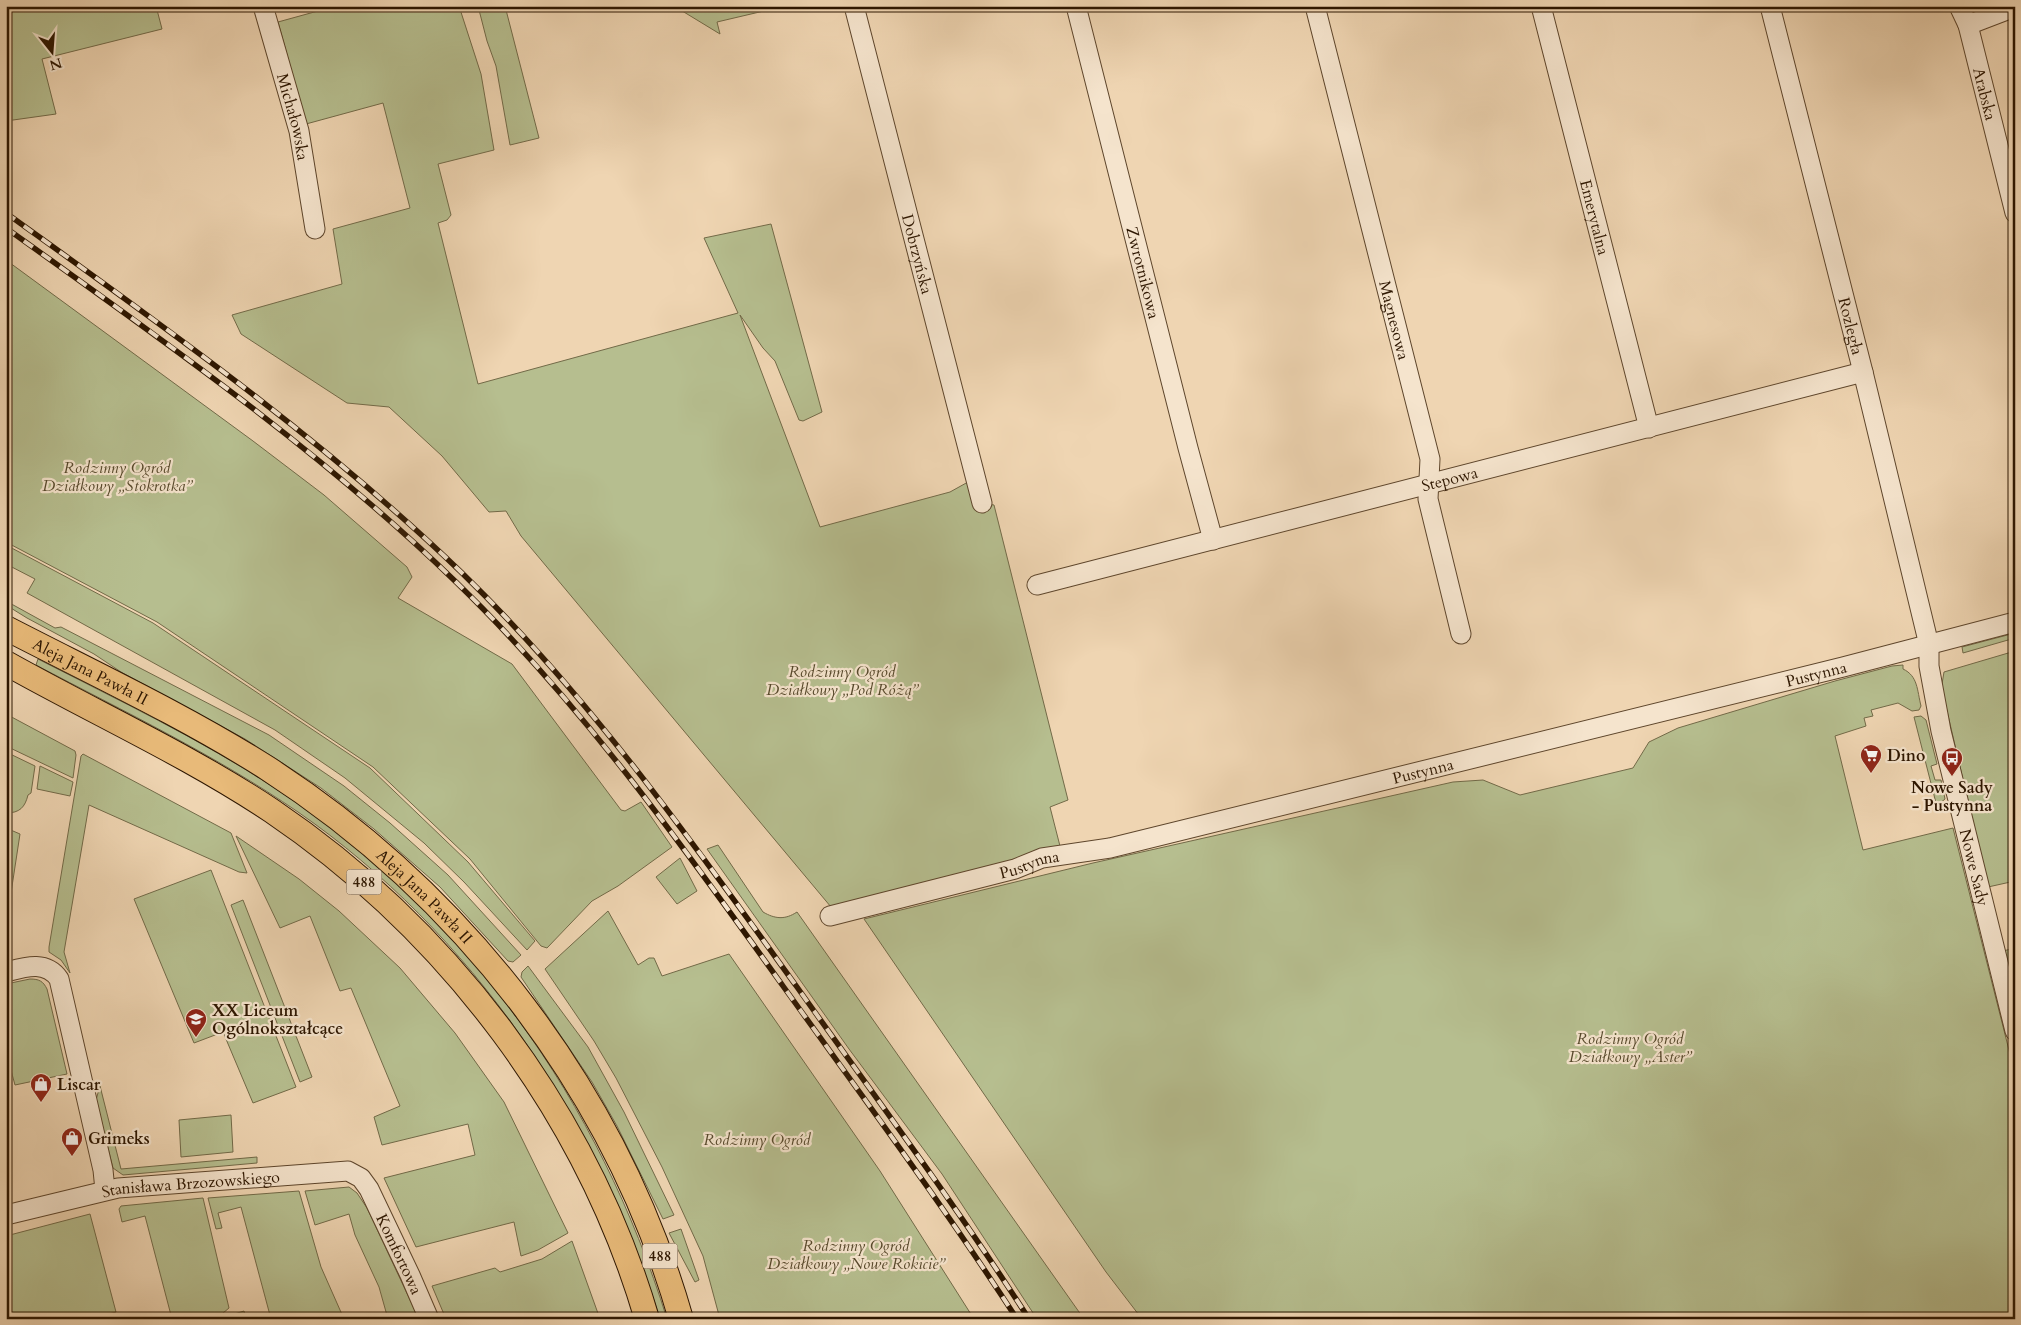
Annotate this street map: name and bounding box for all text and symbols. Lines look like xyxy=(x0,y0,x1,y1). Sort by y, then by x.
north arrow xyxy=(28,28,78,78)
text: N xyxy=(47,53,64,75)
street label: Arabska xyxy=(1967,65,2001,123)
street label: Michałowska xyxy=(271,71,314,162)
street label: Emerytalna xyxy=(1574,177,1614,258)
street label: Dobrzyńska xyxy=(896,212,938,297)
street label: Zwrotnikowa xyxy=(1120,224,1165,321)
street label: Magnesowa xyxy=(1373,278,1414,362)
street label: Rozległa xyxy=(1832,295,1868,357)
park label: Rodzinny Ogród Działkowy „Stokrotka” xyxy=(42,457,193,497)
street label: Stepowa xyxy=(1419,462,1480,497)
street label: Aleja Jana Pawła II xyxy=(29,633,152,711)
street label: Pustynna xyxy=(1783,656,1849,693)
park label: Rodzinny Ogród Działkowy „Pod Różą” xyxy=(766,661,919,701)
supermarket icon: Dino xyxy=(1859,743,1883,774)
place label: Dino xyxy=(1887,745,1925,767)
bus stop icon: Nowe Sady - Pustynna xyxy=(1940,746,1964,777)
street label: Pustynna xyxy=(1390,754,1456,790)
place label: Nowe Sady - Pustynna xyxy=(1911,777,1993,817)
street label: Nowe Sady xyxy=(1954,827,1994,909)
street label: Aleja Jana Pawła II xyxy=(371,845,477,949)
street label: Pustynna xyxy=(997,846,1061,885)
road number: 488 xyxy=(346,870,382,894)
place label: XX Liceum Ogólnokształcące xyxy=(212,1000,343,1040)
school or university icon: XX Liceum Ogólnokształcące xyxy=(184,1007,208,1038)
park label: Rodzinny Ogród Działkowy „Aster” xyxy=(1569,1028,1693,1068)
shop icon: Liscar xyxy=(29,1072,53,1103)
place label: Liscar xyxy=(57,1074,101,1096)
shop icon: Grimeks xyxy=(60,1126,84,1157)
place label: Grimeks xyxy=(88,1128,150,1150)
park label: Rodzinny Ogród xyxy=(704,1129,812,1151)
street label: Stanisława Brzozowskiego xyxy=(99,1166,281,1204)
street label: Komfortowa xyxy=(370,1210,427,1298)
park label: Rodzinny Ogród Działkowy „Nowe Rokicie” xyxy=(767,1235,946,1275)
road number: 488 xyxy=(642,1244,678,1268)

